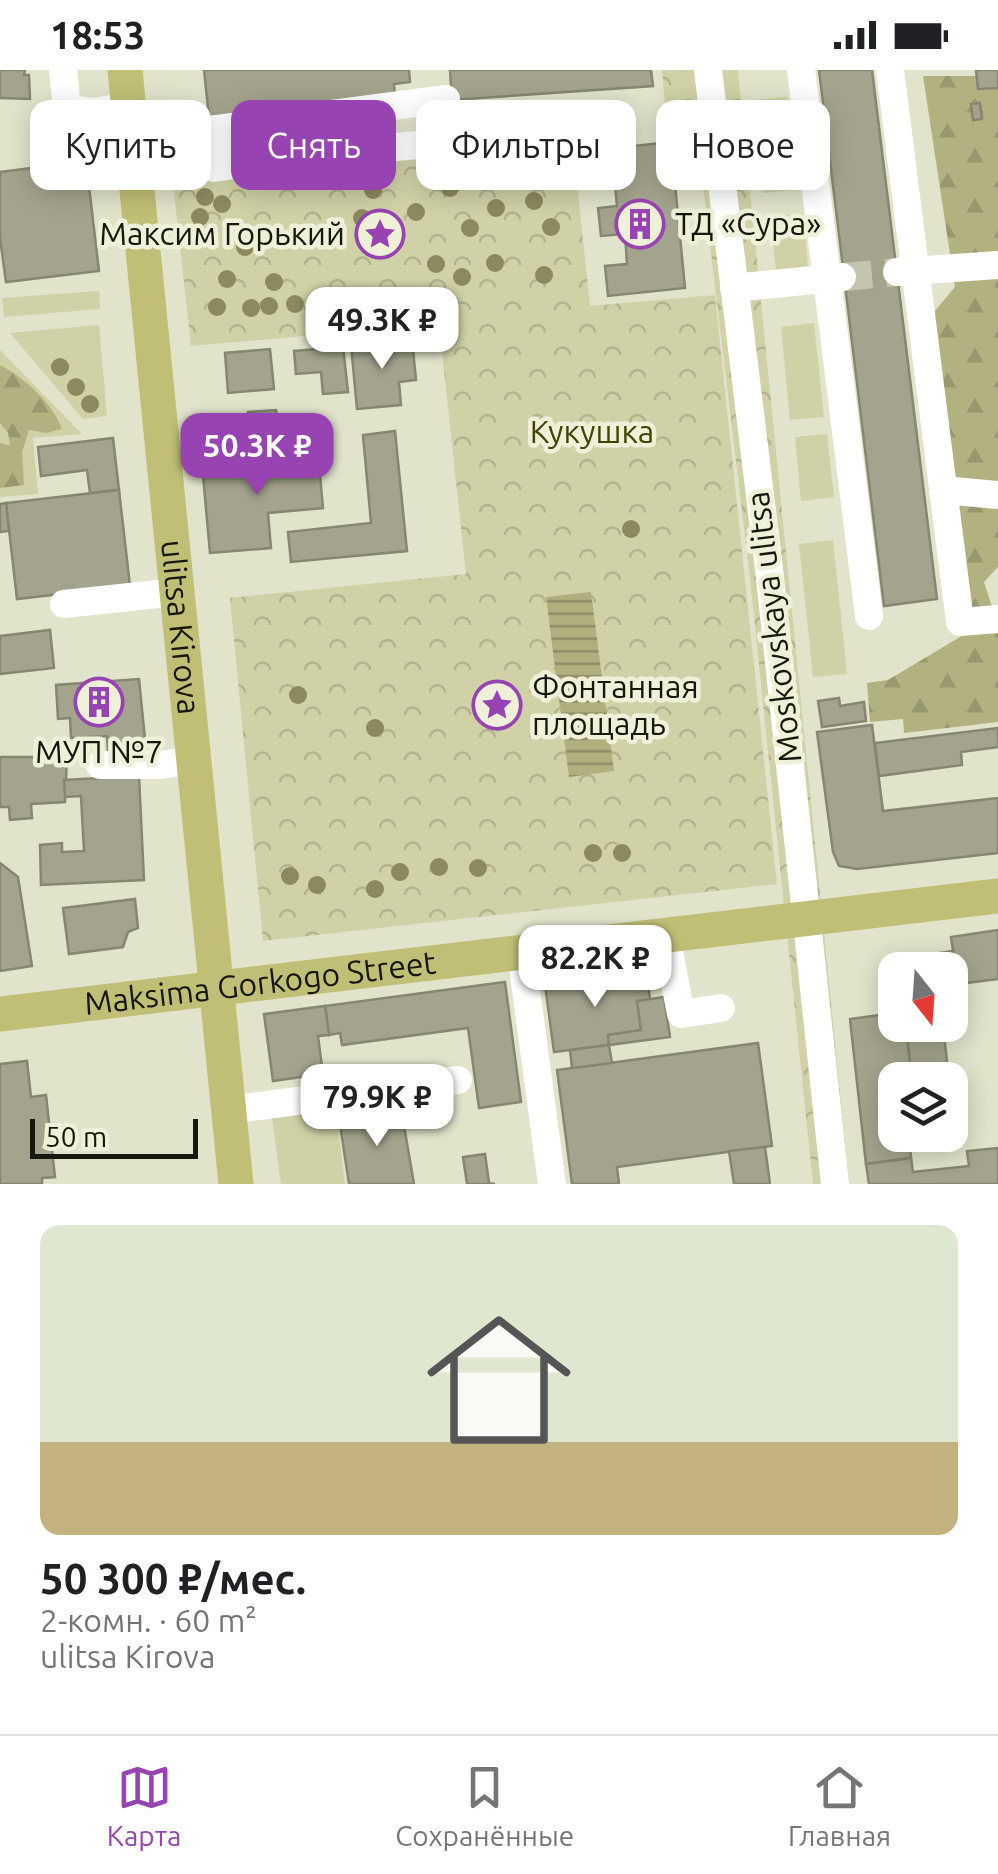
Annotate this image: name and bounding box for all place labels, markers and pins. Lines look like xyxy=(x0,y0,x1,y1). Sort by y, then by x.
building icon: ТД «Сура» xyxy=(614,198,666,250)
place label: ТД «Сура» xyxy=(675,205,821,241)
place icon: Максим Горький xyxy=(354,208,406,260)
place label: Максим Горький xyxy=(99,215,345,251)
pin: 49.3K ₽ xyxy=(290,287,474,372)
pin: 50.3K ₽ xyxy=(165,413,349,498)
place label: Фонтанная площадь xyxy=(532,668,699,741)
building icon: МУП №7 xyxy=(73,676,125,728)
place icon: Фонтанная площадь xyxy=(471,679,523,731)
place label: МУП №7 xyxy=(35,733,163,769)
pin: 82.2K ₽ xyxy=(503,925,687,1010)
pin: 79.9K ₽ xyxy=(285,1064,469,1149)

